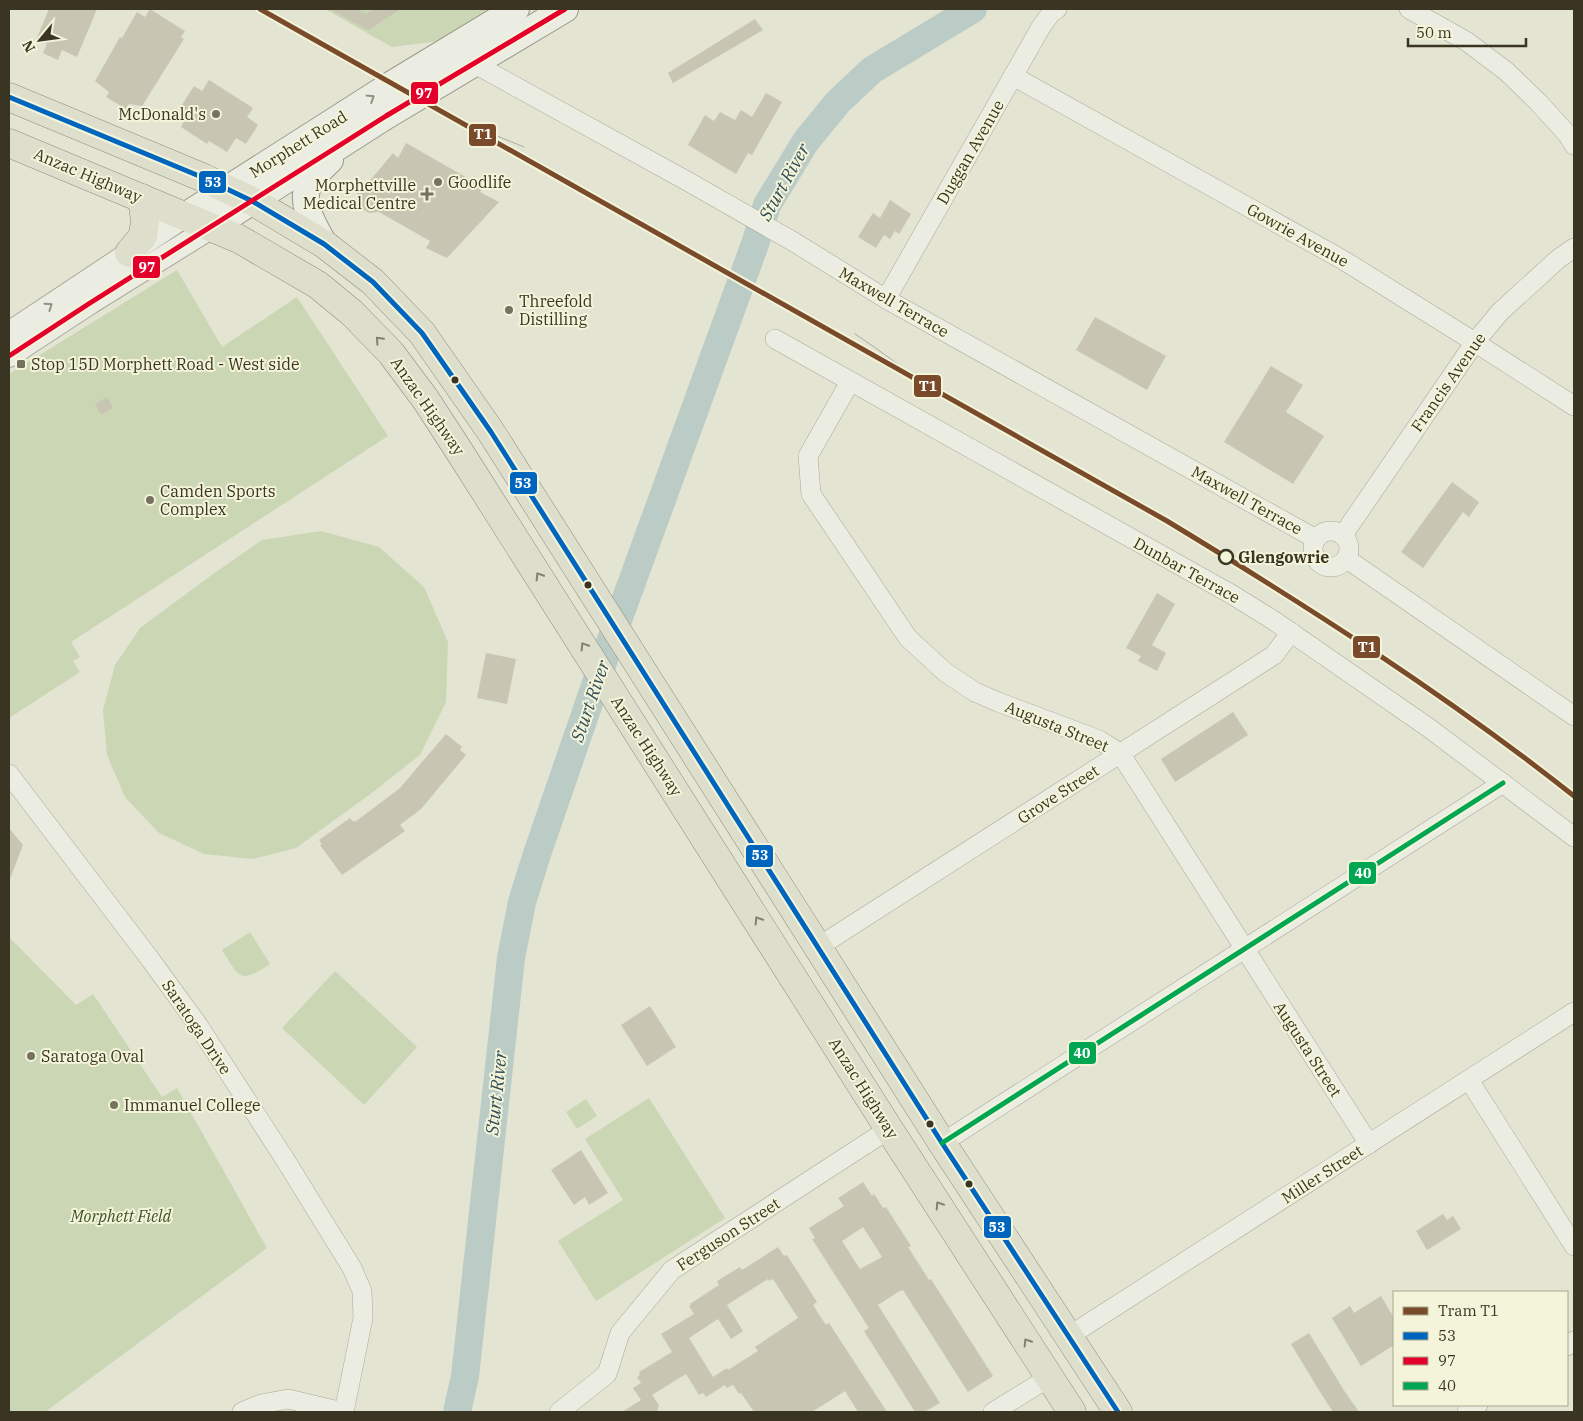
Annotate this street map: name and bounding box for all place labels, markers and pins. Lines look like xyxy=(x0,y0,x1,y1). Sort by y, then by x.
place label: McDonald's xyxy=(118,104,206,124)
marker: McDonald's xyxy=(210,108,222,120)
place label: Goodlife xyxy=(448,172,511,192)
place label: Morphettville Medical Centre xyxy=(303,175,416,213)
marker: Goodlife xyxy=(432,176,444,188)
marker: Morphettville Medical Centre xyxy=(420,187,434,201)
place label: Threefold Distilling xyxy=(519,291,593,329)
marker: Threefold Distilling xyxy=(503,304,515,316)
place label: Stop 15D Morphett Road - West side xyxy=(31,354,300,374)
marker: Stop 15D Morphett Road - West side xyxy=(15,358,27,370)
unlabelled marker xyxy=(450,375,460,385)
place label: Camden Sports Complex xyxy=(160,481,275,519)
marker: Camden Sports Complex xyxy=(144,494,156,506)
place label: Glengowrie xyxy=(1238,547,1329,567)
marker: Glengowrie xyxy=(1218,549,1234,565)
unlabelled marker xyxy=(583,580,593,590)
place label: Saratoga Oval xyxy=(41,1046,144,1066)
marker: Saratoga Oval xyxy=(25,1050,37,1062)
place label: Immanuel College xyxy=(124,1095,261,1115)
marker: Immanuel College xyxy=(108,1099,120,1111)
unlabelled marker xyxy=(925,1119,935,1129)
unlabelled marker xyxy=(964,1179,974,1189)

